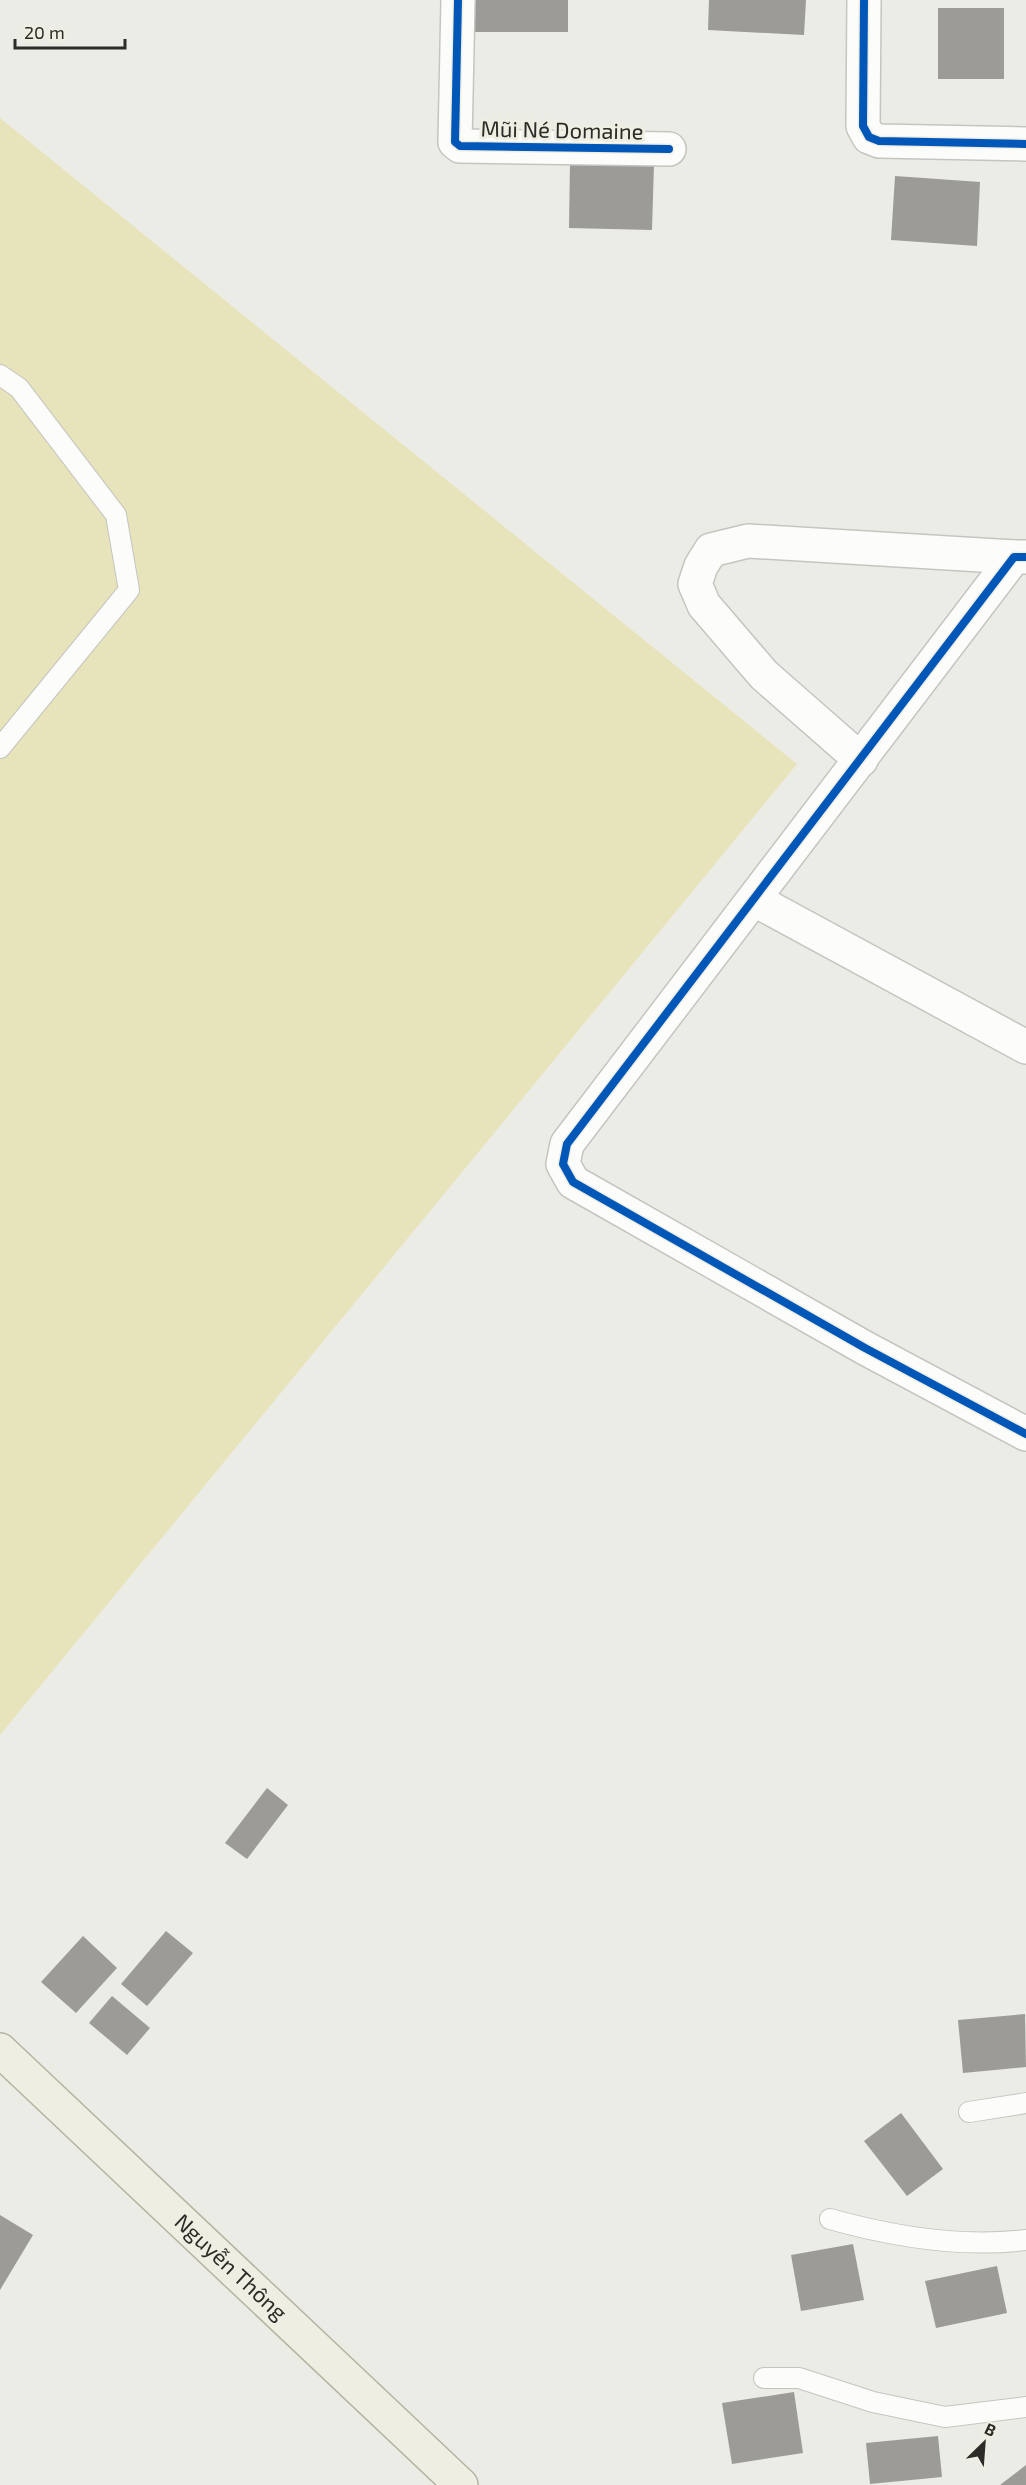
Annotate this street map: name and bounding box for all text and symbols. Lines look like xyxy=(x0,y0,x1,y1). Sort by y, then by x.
scale bar xyxy=(15,12,124,50)
text: 20 m xyxy=(24,21,65,43)
street label: Mũi Né Domaine xyxy=(480,115,644,143)
street label: Nguyễn Thông xyxy=(170,2208,293,2325)
north arrow xyxy=(954,2413,1014,2473)
text: B xyxy=(982,2418,999,2440)

